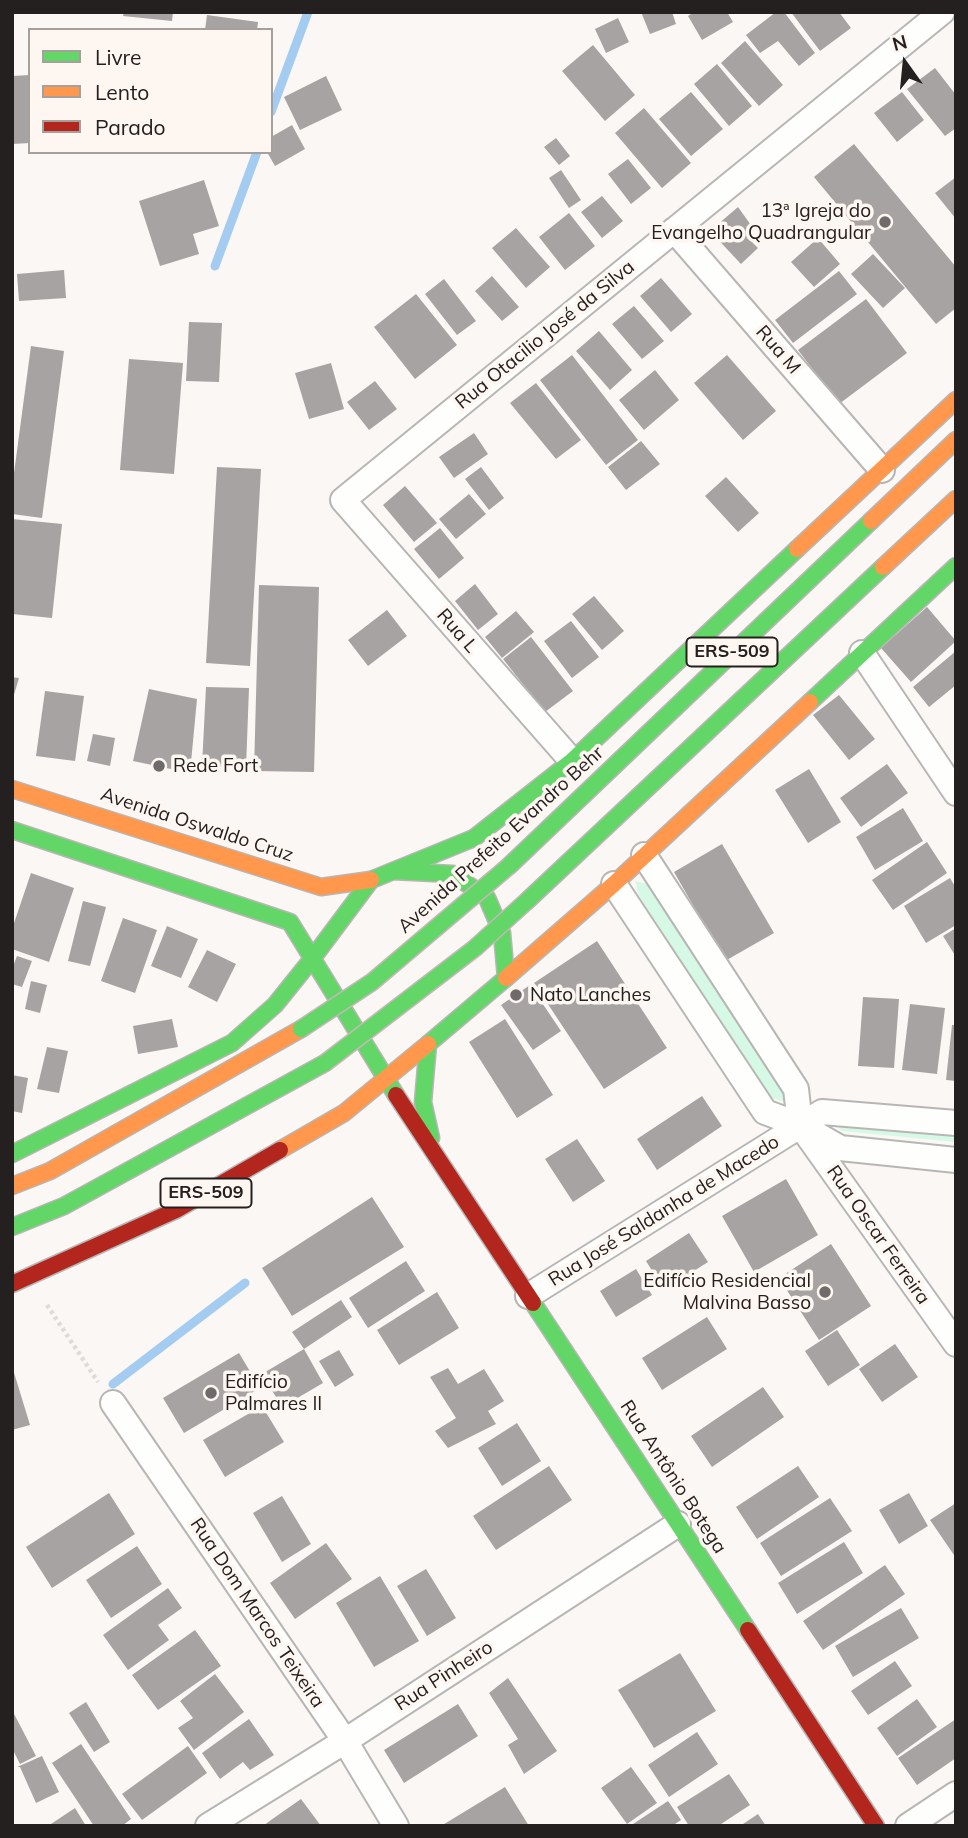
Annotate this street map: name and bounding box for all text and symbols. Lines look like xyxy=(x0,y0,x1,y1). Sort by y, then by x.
legend xyxy=(28,28,273,154)
north arrow xyxy=(870,28,940,98)
text: N xyxy=(890,29,910,56)
text: Livre xyxy=(95,44,142,70)
text: Lento xyxy=(95,79,149,105)
text: Parado xyxy=(95,114,165,140)
place label: 13ª Igreja do Evangelho Quadrangular xyxy=(651,200,871,244)
marker: 13ª Igreja do Evangelho Quadrangular xyxy=(877,214,893,230)
street label: Rua Otacilio José da Silva xyxy=(451,256,639,414)
street label: Rua M xyxy=(751,321,805,379)
street label: Rua L xyxy=(432,604,482,658)
road number: ERS-509 xyxy=(686,638,778,666)
street label: Avenida Prefeito Evandro Behr xyxy=(394,742,608,938)
place label: Rede Fort xyxy=(173,755,258,777)
marker: Rede Fort xyxy=(151,758,167,774)
street label: Avenida Oswaldo Cruz xyxy=(98,783,296,867)
place label: Nato Lanches xyxy=(530,984,651,1006)
marker: Nato Lanches xyxy=(508,987,524,1003)
street label: Rua José Saldanha de Macedo xyxy=(544,1130,784,1292)
street label: Rua Oscar Ferreira xyxy=(821,1161,935,1309)
road number: ERS-509 xyxy=(160,1178,252,1208)
place label: Edifício Residencial Malvina Basso xyxy=(643,1270,811,1314)
marker: Edifício Residencial Malvina Basso xyxy=(817,1284,833,1300)
place label: Edifício Palmares II xyxy=(225,1371,322,1415)
marker: Edifício Palmares II xyxy=(203,1385,219,1401)
street label: Rua Antônio Botega xyxy=(615,1396,731,1558)
street label: Rua Dom Marcos Teixeira xyxy=(185,1514,329,1712)
street label: Rua Pinheiro xyxy=(391,1636,497,1716)

